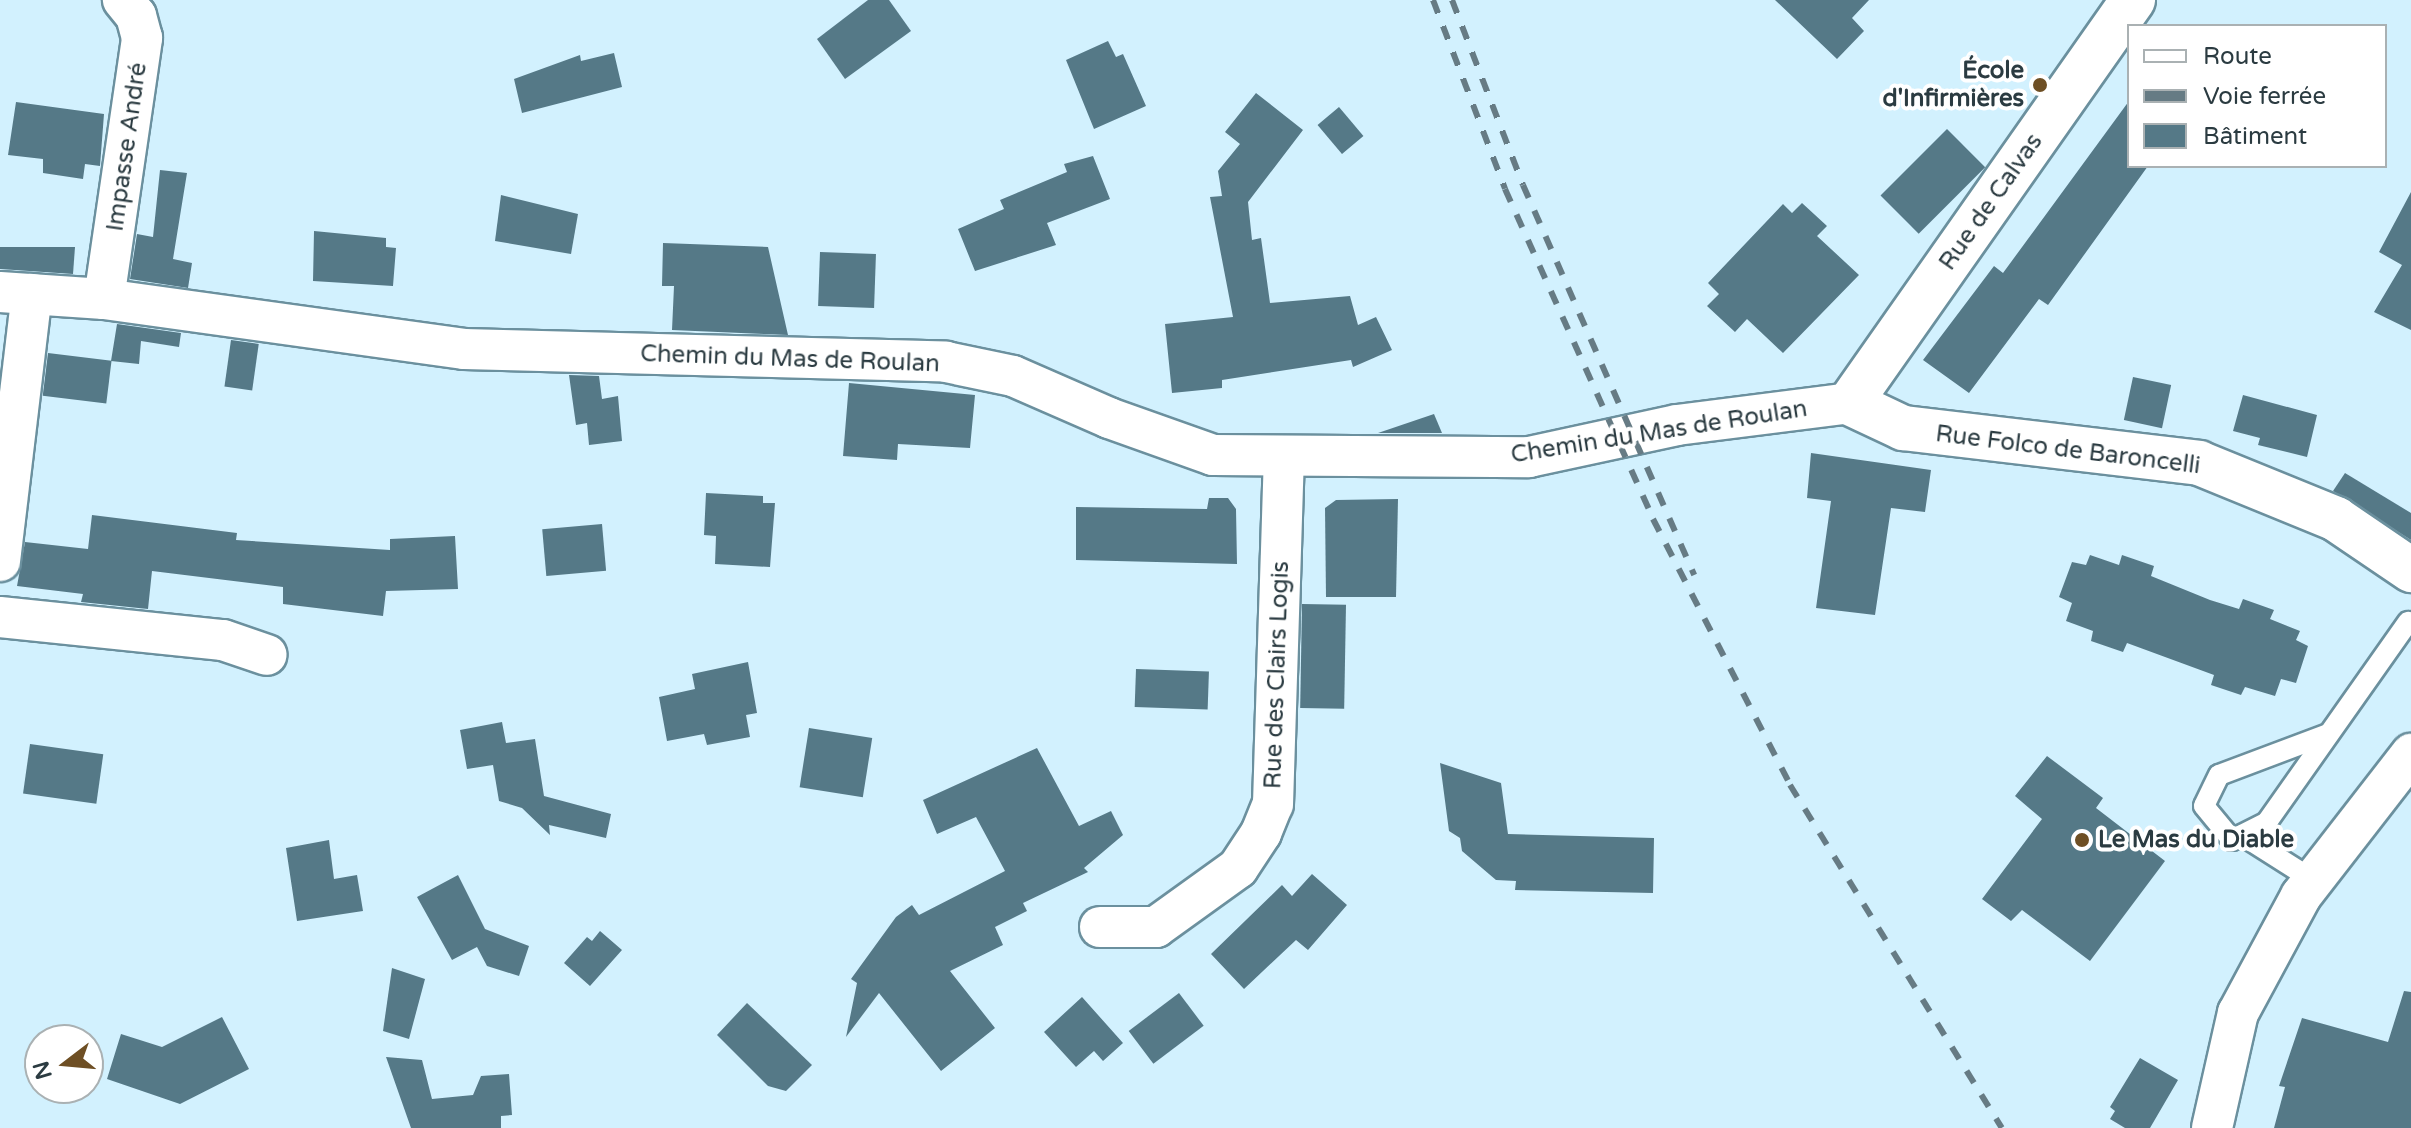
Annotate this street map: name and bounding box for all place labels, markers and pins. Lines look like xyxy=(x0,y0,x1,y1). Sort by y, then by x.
place label: École d'Infirmières xyxy=(1883,57,2024,113)
marker: École d'Infirmières xyxy=(2031,76,2049,94)
place label: Le Mas du Diable xyxy=(2098,826,2294,854)
marker: Le Mas du Diable xyxy=(2073,831,2091,849)

